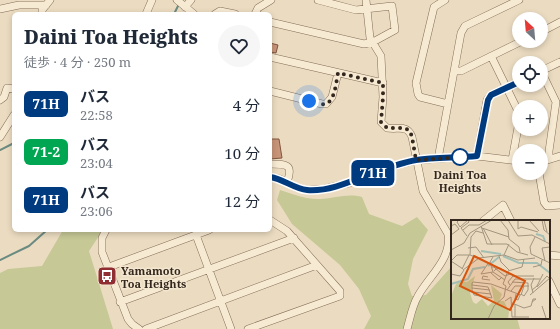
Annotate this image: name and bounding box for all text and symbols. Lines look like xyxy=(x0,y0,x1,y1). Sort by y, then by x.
north arrow xyxy=(512,12,548,48)
map controls xyxy=(512,12,548,180)
text: Daini Toa Heights xyxy=(24,24,198,50)
button: heart xyxy=(218,25,260,67)
text: 徒歩 · 4 分 · 250 m xyxy=(24,53,131,71)
button: locate xyxy=(512,56,548,92)
text: バス xyxy=(80,86,110,106)
your location xyxy=(299,91,319,111)
text: 71H xyxy=(32,94,60,113)
text: 4 分 xyxy=(233,95,260,115)
button: + xyxy=(512,100,548,136)
text: 22:58 xyxy=(80,106,113,124)
text: バス xyxy=(80,134,110,154)
text: 71-2 xyxy=(32,142,60,161)
text: 10 分 xyxy=(224,143,260,163)
button: − xyxy=(512,144,548,180)
marker: Daini Toa Heights xyxy=(451,148,469,166)
text: 23:04 xyxy=(80,154,113,172)
line badge: 71H xyxy=(350,160,396,186)
text: 71H xyxy=(359,163,387,182)
place label: Daini Toa Heights xyxy=(433,167,487,195)
text: バス xyxy=(80,182,110,202)
text: 71H xyxy=(32,190,60,209)
text: 12 分 xyxy=(224,191,260,211)
text: 23:06 xyxy=(80,202,113,220)
inset map xyxy=(451,220,550,319)
place label: Yamamoto Toa Heights xyxy=(121,263,186,291)
bus stop icon: Yamamoto Toa Heights xyxy=(96,265,118,287)

